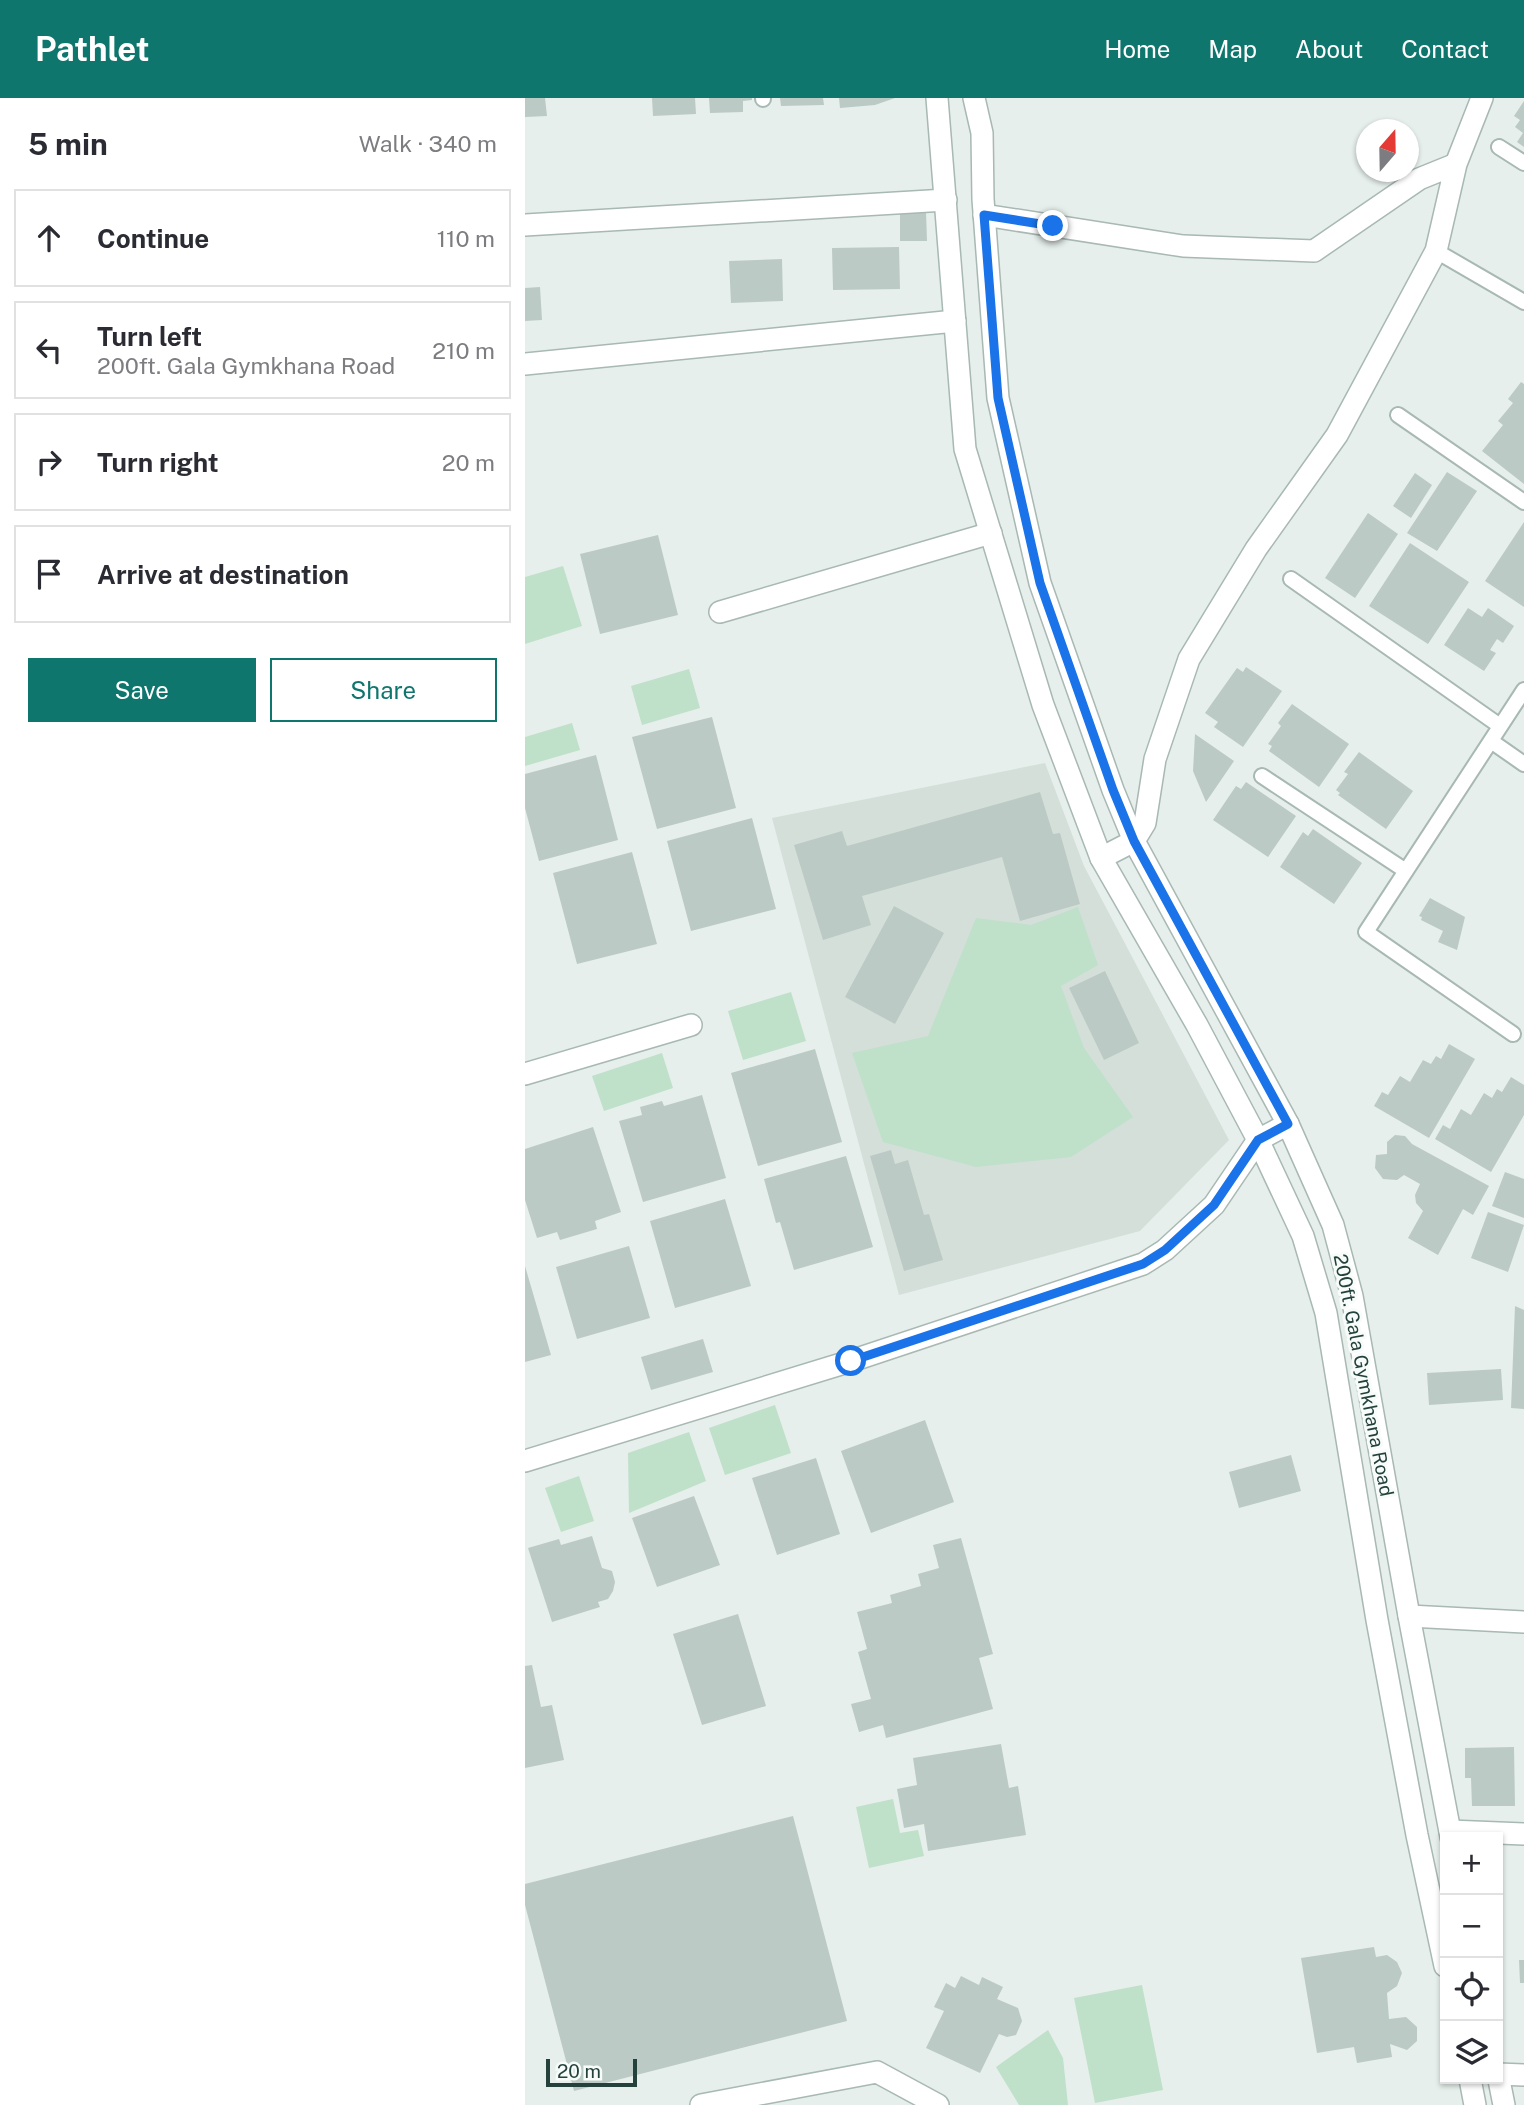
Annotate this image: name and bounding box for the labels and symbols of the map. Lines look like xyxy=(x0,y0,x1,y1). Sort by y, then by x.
north arrow xyxy=(1356,119,1419,182)
route end xyxy=(1037,210,1068,241)
street label: 200ft. Gala Gymkhana Road xyxy=(1330,1252,1398,1498)
route start xyxy=(835,1345,866,1376)
scale bar xyxy=(546,2056,637,2088)

